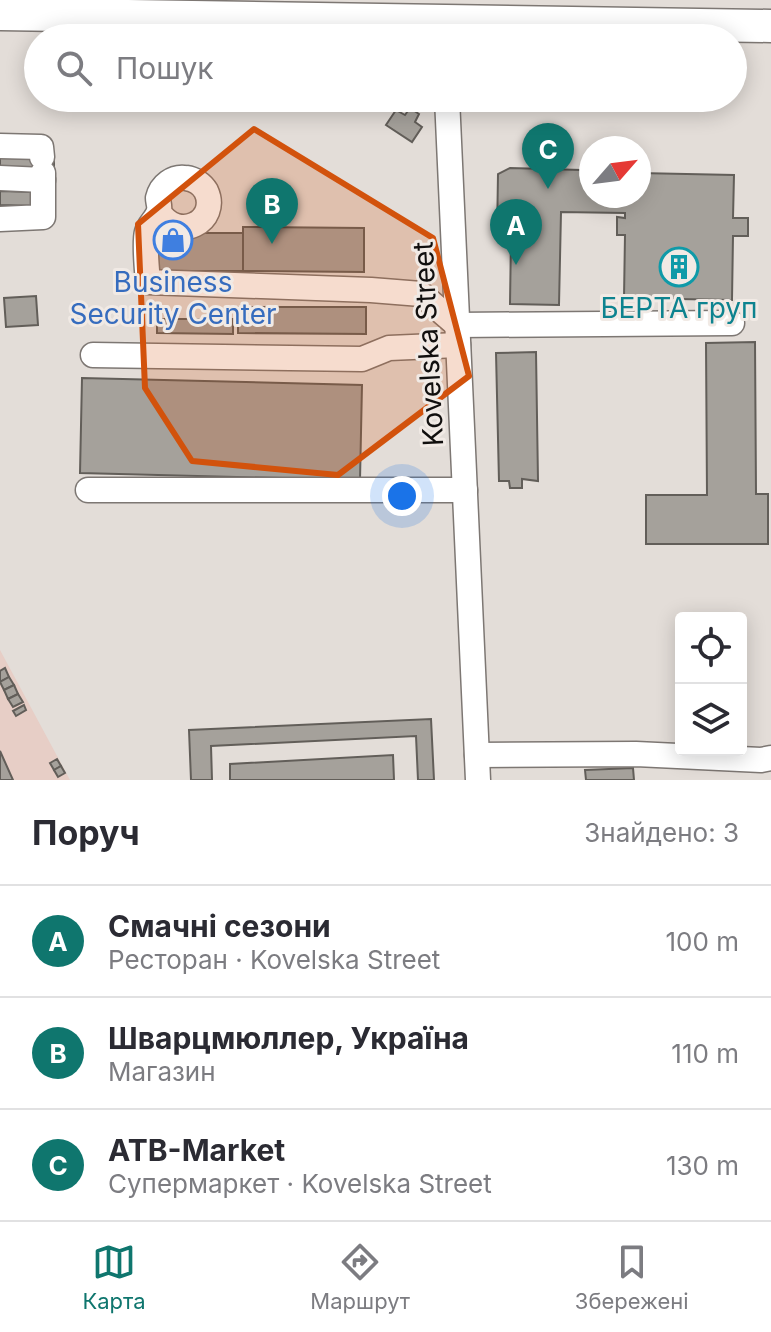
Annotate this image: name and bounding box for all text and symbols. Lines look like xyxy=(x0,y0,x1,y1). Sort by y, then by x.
search box xyxy=(24,24,747,112)
icon: search xyxy=(52,46,96,90)
text: Пошук xyxy=(116,50,214,86)
pin: C xyxy=(522,123,574,189)
north arrow xyxy=(579,136,651,208)
pin: B xyxy=(246,178,298,244)
pin: A xyxy=(490,199,542,265)
shop icon: Business Security Center xyxy=(152,219,194,261)
street label: Kovelska Street xyxy=(406,241,450,447)
building icon: БЕРТА груп xyxy=(658,246,700,288)
place label: Business Security Center xyxy=(70,265,277,331)
place label: БЕРТА груп xyxy=(600,291,758,325)
your location xyxy=(382,476,422,516)
map controls xyxy=(675,612,747,756)
button: locate xyxy=(675,612,747,684)
button: layers xyxy=(675,684,747,756)
text: Поруч xyxy=(32,812,140,853)
text: Знайдено: 3 xyxy=(584,817,739,848)
text: Смачні сезони xyxy=(108,908,331,944)
text: A xyxy=(48,926,68,957)
text: 100 m xyxy=(666,926,739,957)
text: Ресторан · Kovelska Street xyxy=(108,944,440,975)
text: Шварцмюллер, Україна xyxy=(108,1020,469,1056)
text: B xyxy=(49,1038,67,1069)
text: 110 m xyxy=(671,1038,739,1069)
text: Магазин xyxy=(108,1056,216,1087)
text: ATB-Market xyxy=(108,1132,285,1168)
text: C xyxy=(48,1150,68,1181)
text: 130 m xyxy=(666,1150,739,1181)
text: Супермаркет · Kovelska Street xyxy=(108,1168,492,1199)
tab: Карта xyxy=(82,1240,146,1314)
tab: Маршрут xyxy=(310,1240,410,1314)
tab: Збережені xyxy=(575,1240,689,1314)

